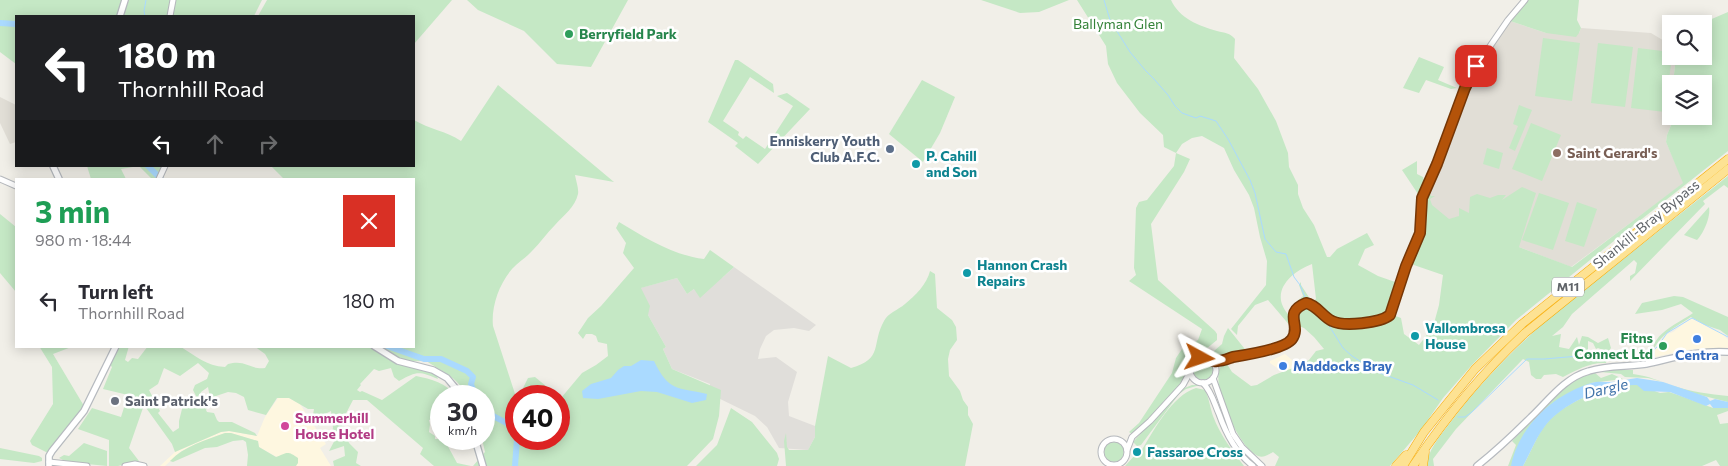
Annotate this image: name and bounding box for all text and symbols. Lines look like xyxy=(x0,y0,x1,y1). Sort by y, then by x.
park label: Ballyman Glen xyxy=(1073,15,1163,32)
map controls xyxy=(1662,15,1712,125)
button: search xyxy=(1662,15,1712,65)
place label: Berryfield Park xyxy=(579,25,677,42)
marker: Berryfield Park xyxy=(563,28,575,40)
text: 180 m xyxy=(118,32,216,75)
icon: left xyxy=(35,35,100,100)
pin xyxy=(1455,45,1497,87)
icon: arrive xyxy=(1462,52,1490,80)
text: Thornhill Road xyxy=(118,75,264,102)
button: layers xyxy=(1662,75,1712,125)
icon: left xyxy=(148,130,176,158)
icon: ahead xyxy=(201,130,229,158)
icon: right xyxy=(254,130,282,158)
place label: Enniskerry Youth Club A.F.C. xyxy=(770,132,880,165)
marker: Enniskerry Youth Club A.F.C. xyxy=(884,143,896,155)
place label: Saint Gerard's xyxy=(1567,144,1658,161)
place label: P. Cahill and Son xyxy=(926,147,977,180)
marker: Saint Gerard's xyxy=(1551,147,1563,159)
marker: P. Cahill and Son xyxy=(910,158,922,170)
street label: Shankill-Bray Bypass xyxy=(1589,176,1702,272)
text: 3 min xyxy=(35,192,110,229)
button: close xyxy=(343,195,395,247)
text: 980 m · 18:44 xyxy=(35,230,131,249)
place label: Hannon Crash Repairs xyxy=(977,256,1067,289)
marker: Hannon Crash Repairs xyxy=(961,267,973,279)
road number: M11 xyxy=(1552,278,1584,296)
text: Turn left xyxy=(78,280,153,303)
icon: left xyxy=(35,287,63,315)
text: 180 m xyxy=(343,289,395,312)
text: Thornhill Road xyxy=(78,303,184,322)
place label: Vallombrosa House xyxy=(1425,319,1506,352)
place label: Fitns Connect Ltd xyxy=(1574,329,1653,362)
marker: Vallombrosa House xyxy=(1409,330,1421,342)
position arrow xyxy=(1173,331,1225,383)
marker: Centra xyxy=(1691,333,1703,345)
marker: Fitns Connect Ltd xyxy=(1657,340,1669,352)
place label: Centra xyxy=(1675,346,1719,363)
place label: Maddocks Bray xyxy=(1293,357,1393,374)
marker: Maddocks Bray xyxy=(1277,360,1289,372)
water label: Dargle xyxy=(1582,374,1630,402)
speed limit sign: 40 xyxy=(505,385,570,450)
place label: Saint Patrick's xyxy=(125,392,218,409)
marker: Saint Patrick's xyxy=(109,395,121,407)
text: 30 xyxy=(447,396,478,426)
place label: Summerhill House Hotel xyxy=(295,409,374,442)
marker: Summerhill House Hotel xyxy=(279,420,291,432)
text: km/h xyxy=(448,423,477,437)
place label: Fassaroe Cross xyxy=(1147,443,1243,460)
marker: Fassaroe Cross xyxy=(1131,446,1143,458)

